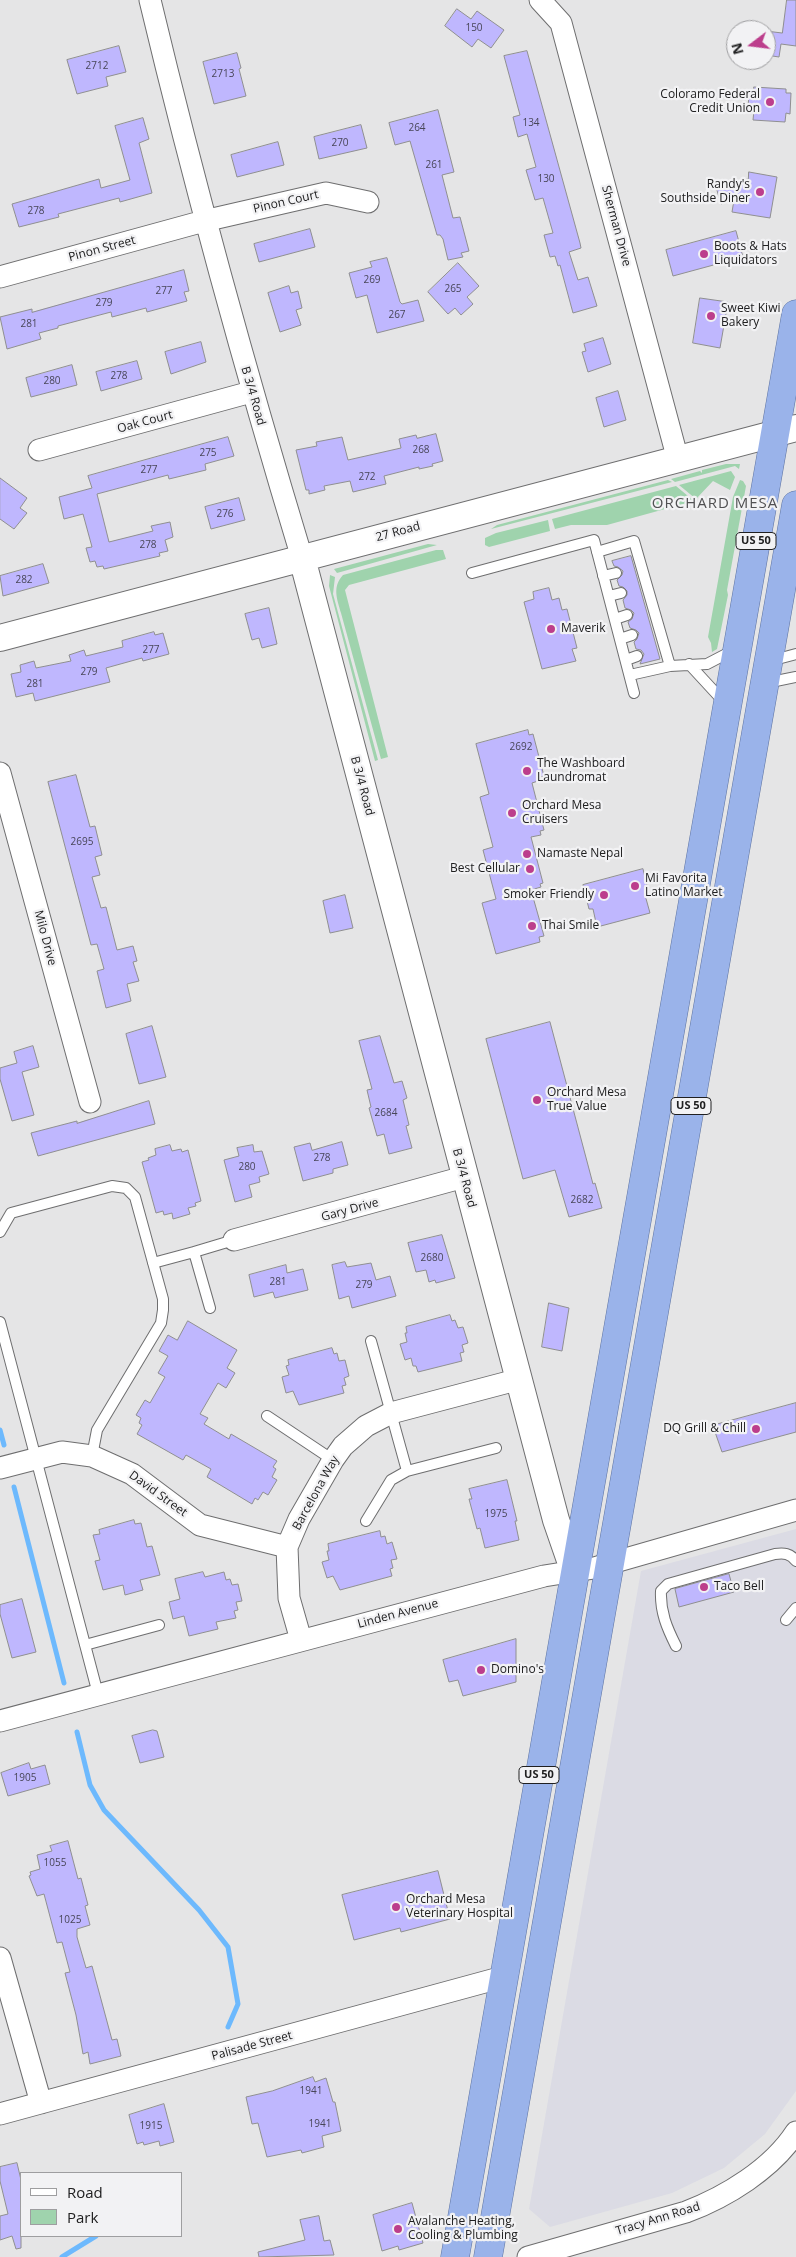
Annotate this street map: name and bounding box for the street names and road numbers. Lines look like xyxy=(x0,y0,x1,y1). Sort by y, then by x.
street label: Sherman Drive xyxy=(598,184,634,268)
street label: Pinon Court xyxy=(252,187,320,217)
street label: Pinon Street xyxy=(67,233,137,265)
street label: B 3/4 Road xyxy=(238,365,268,427)
street label: Oak Court xyxy=(116,408,174,436)
street label: 27 Road xyxy=(374,519,422,545)
road number: US 50 xyxy=(736,532,776,550)
street label: B 3/4 Road xyxy=(347,755,377,817)
street label: Milo Drive xyxy=(31,909,59,967)
road number: US 50 xyxy=(671,1098,711,1114)
street label: B 3/4 Road xyxy=(449,1147,479,1209)
street label: Gary Drive xyxy=(320,1195,380,1225)
street label: Barcelona Way xyxy=(290,1453,342,1533)
street label: David Street xyxy=(126,1468,190,1520)
street label: Linden Avenue xyxy=(356,1596,440,1632)
road number: US 50 xyxy=(519,1766,559,1784)
street label: Palisade Street xyxy=(210,2028,294,2064)
street label: Tracy Ann Road xyxy=(614,2199,702,2239)

